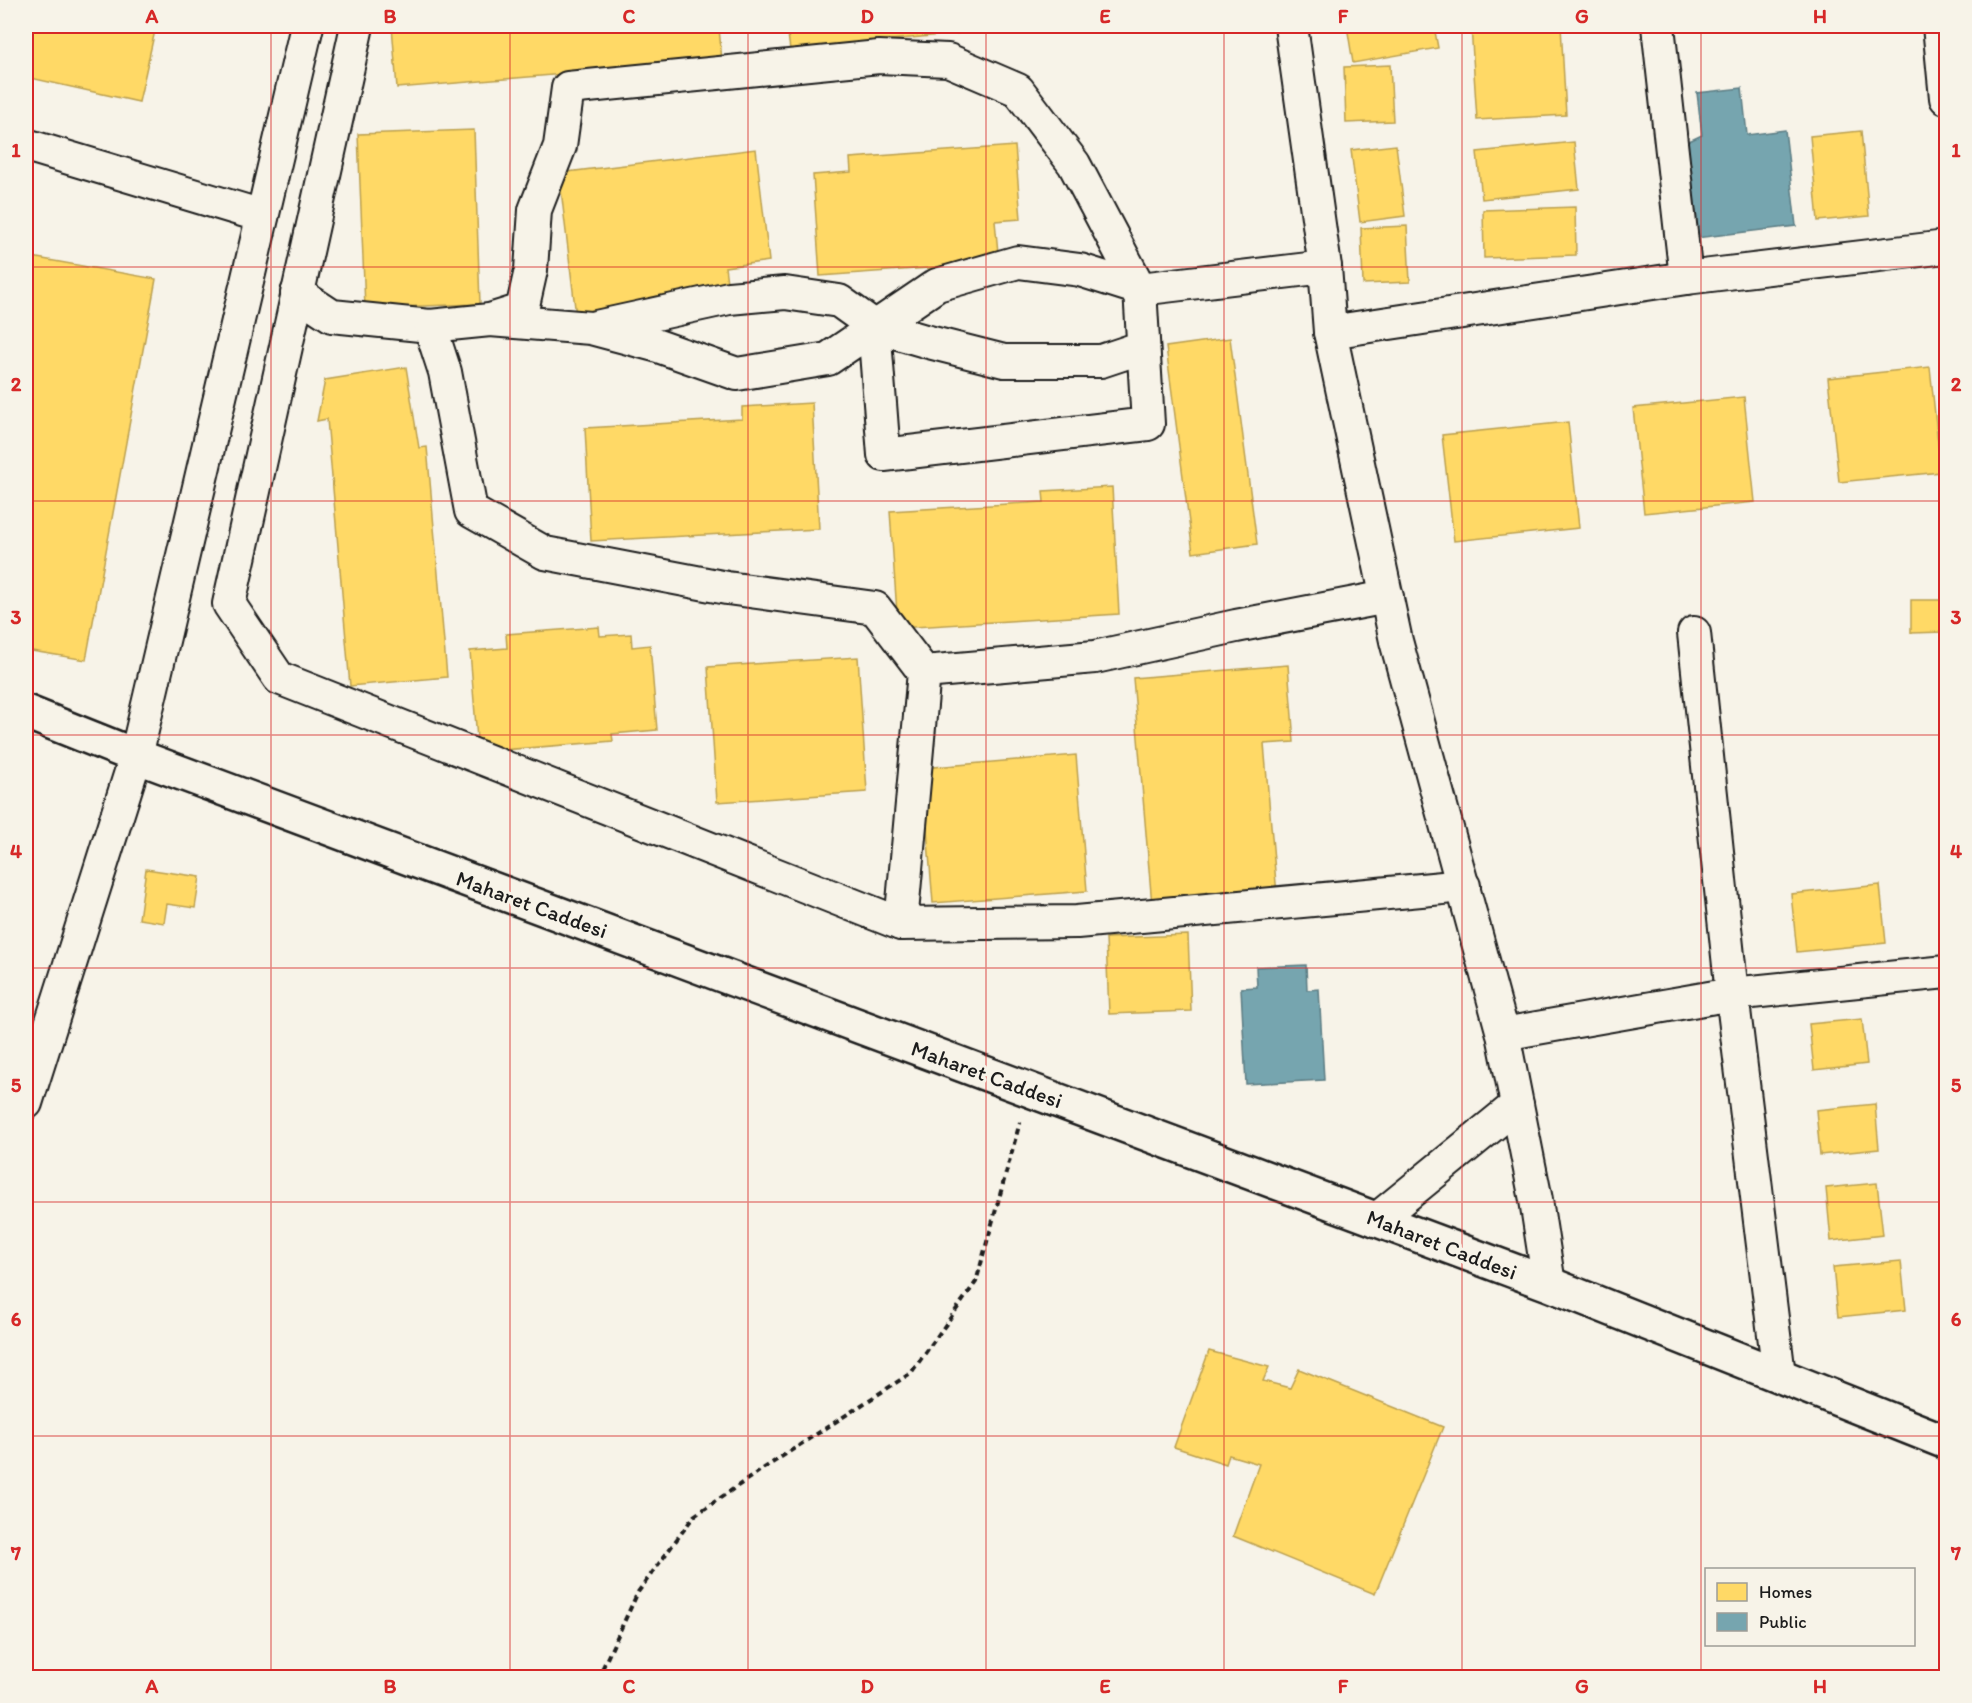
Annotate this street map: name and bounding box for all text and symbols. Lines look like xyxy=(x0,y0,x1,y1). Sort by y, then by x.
text: A xyxy=(145,4,159,28)
text: B xyxy=(384,4,397,28)
text: C xyxy=(623,4,636,28)
text: D xyxy=(860,4,874,28)
text: E xyxy=(1099,4,1111,28)
text: F xyxy=(1338,4,1349,28)
text: G xyxy=(1575,4,1589,28)
text: H xyxy=(1813,4,1827,28)
text: 1 xyxy=(11,138,21,162)
text: 1 xyxy=(1951,138,1961,162)
text: 2 xyxy=(11,372,22,396)
text: 2 xyxy=(1951,372,1962,396)
text: 3 xyxy=(11,605,22,629)
text: 3 xyxy=(1951,605,1962,629)
text: 4 xyxy=(10,839,22,863)
text: 4 xyxy=(1950,839,1962,863)
street label: Maharet Caddesi xyxy=(453,865,611,944)
street label: Maharet Caddesi xyxy=(908,1035,1066,1114)
text: 5 xyxy=(11,1073,22,1097)
text: 5 xyxy=(1951,1073,1962,1097)
street label: Maharet Caddesi xyxy=(1363,1203,1521,1286)
text: 6 xyxy=(11,1307,22,1331)
text: 6 xyxy=(1951,1307,1962,1331)
text: 7 xyxy=(10,1541,21,1565)
text: 7 xyxy=(1950,1541,1961,1565)
legend xyxy=(1705,1568,1915,1646)
text: Homes xyxy=(1759,1581,1812,1603)
text: Public xyxy=(1759,1611,1807,1633)
text: A xyxy=(145,1674,159,1698)
text: B xyxy=(384,1674,397,1698)
text: C xyxy=(623,1674,636,1698)
text: D xyxy=(860,1674,874,1698)
text: E xyxy=(1099,1674,1111,1698)
text: F xyxy=(1338,1674,1349,1698)
text: G xyxy=(1575,1674,1589,1698)
text: H xyxy=(1813,1674,1827,1698)

